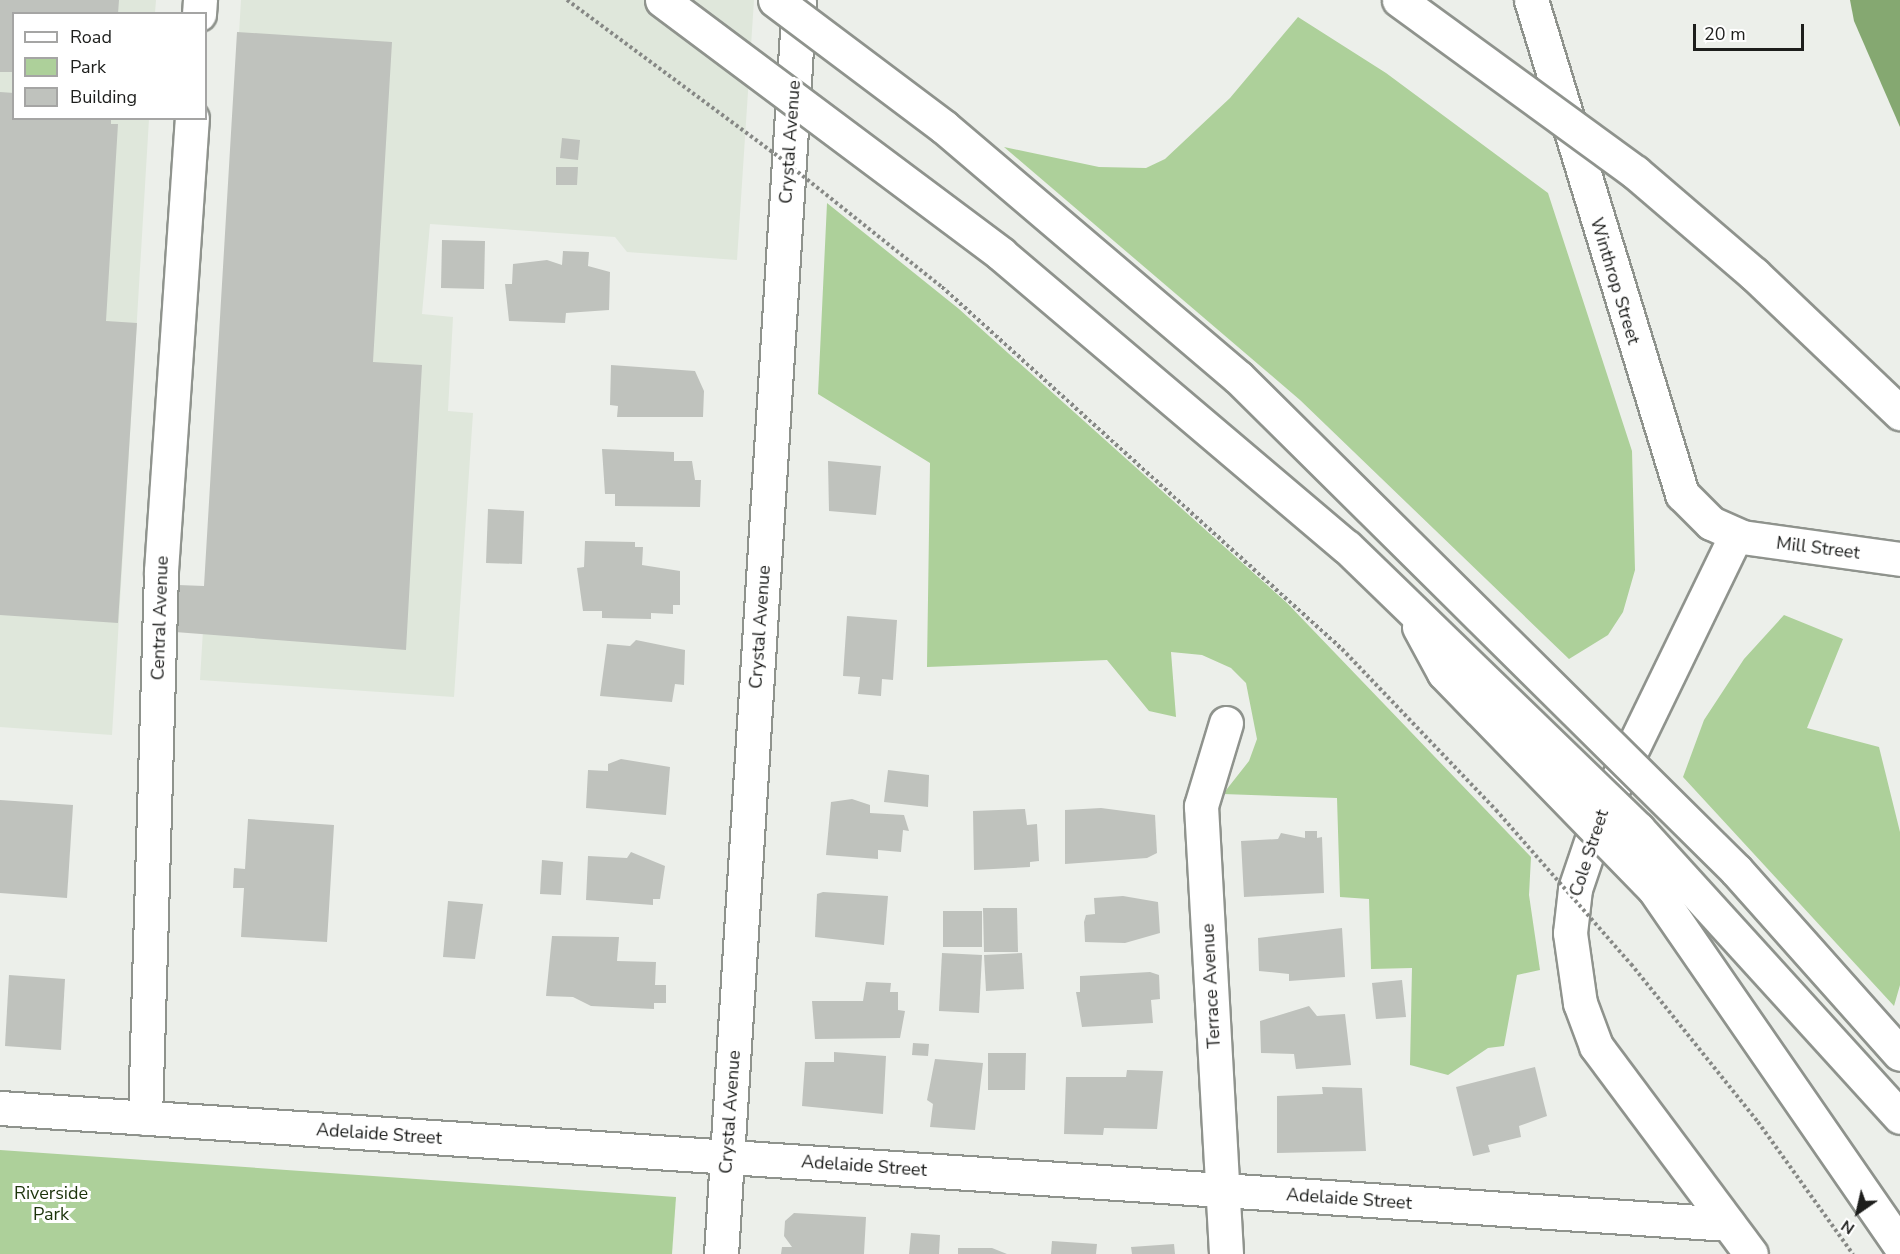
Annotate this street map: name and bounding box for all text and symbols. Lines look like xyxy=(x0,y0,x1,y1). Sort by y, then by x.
legend xyxy=(12,12,207,120)
scale bar xyxy=(1696,12,1807,50)
text: 20 m xyxy=(1704,22,1746,46)
text: Road xyxy=(70,25,112,49)
text: Park xyxy=(70,55,106,79)
street label: Crystal Avenue xyxy=(775,80,805,204)
text: Building xyxy=(70,85,137,109)
street label: Winthrop Street xyxy=(1585,215,1645,347)
street label: Mill Street xyxy=(1775,532,1861,564)
street label: Central Avenue xyxy=(147,555,173,681)
street label: Crystal Avenue xyxy=(745,565,775,689)
street label: Cole Street xyxy=(1565,807,1613,899)
street label: Terrace Avenue xyxy=(1197,923,1225,1049)
street label: Crystal Avenue xyxy=(715,1050,745,1174)
street label: Adelaide Street xyxy=(315,1119,443,1149)
street label: Adelaide Street xyxy=(800,1151,928,1181)
north arrow xyxy=(1828,1182,1888,1242)
park label: Riverside Park xyxy=(14,1183,88,1226)
street label: Adelaide Street xyxy=(1285,1184,1413,1214)
text: N xyxy=(1837,1214,1859,1239)

